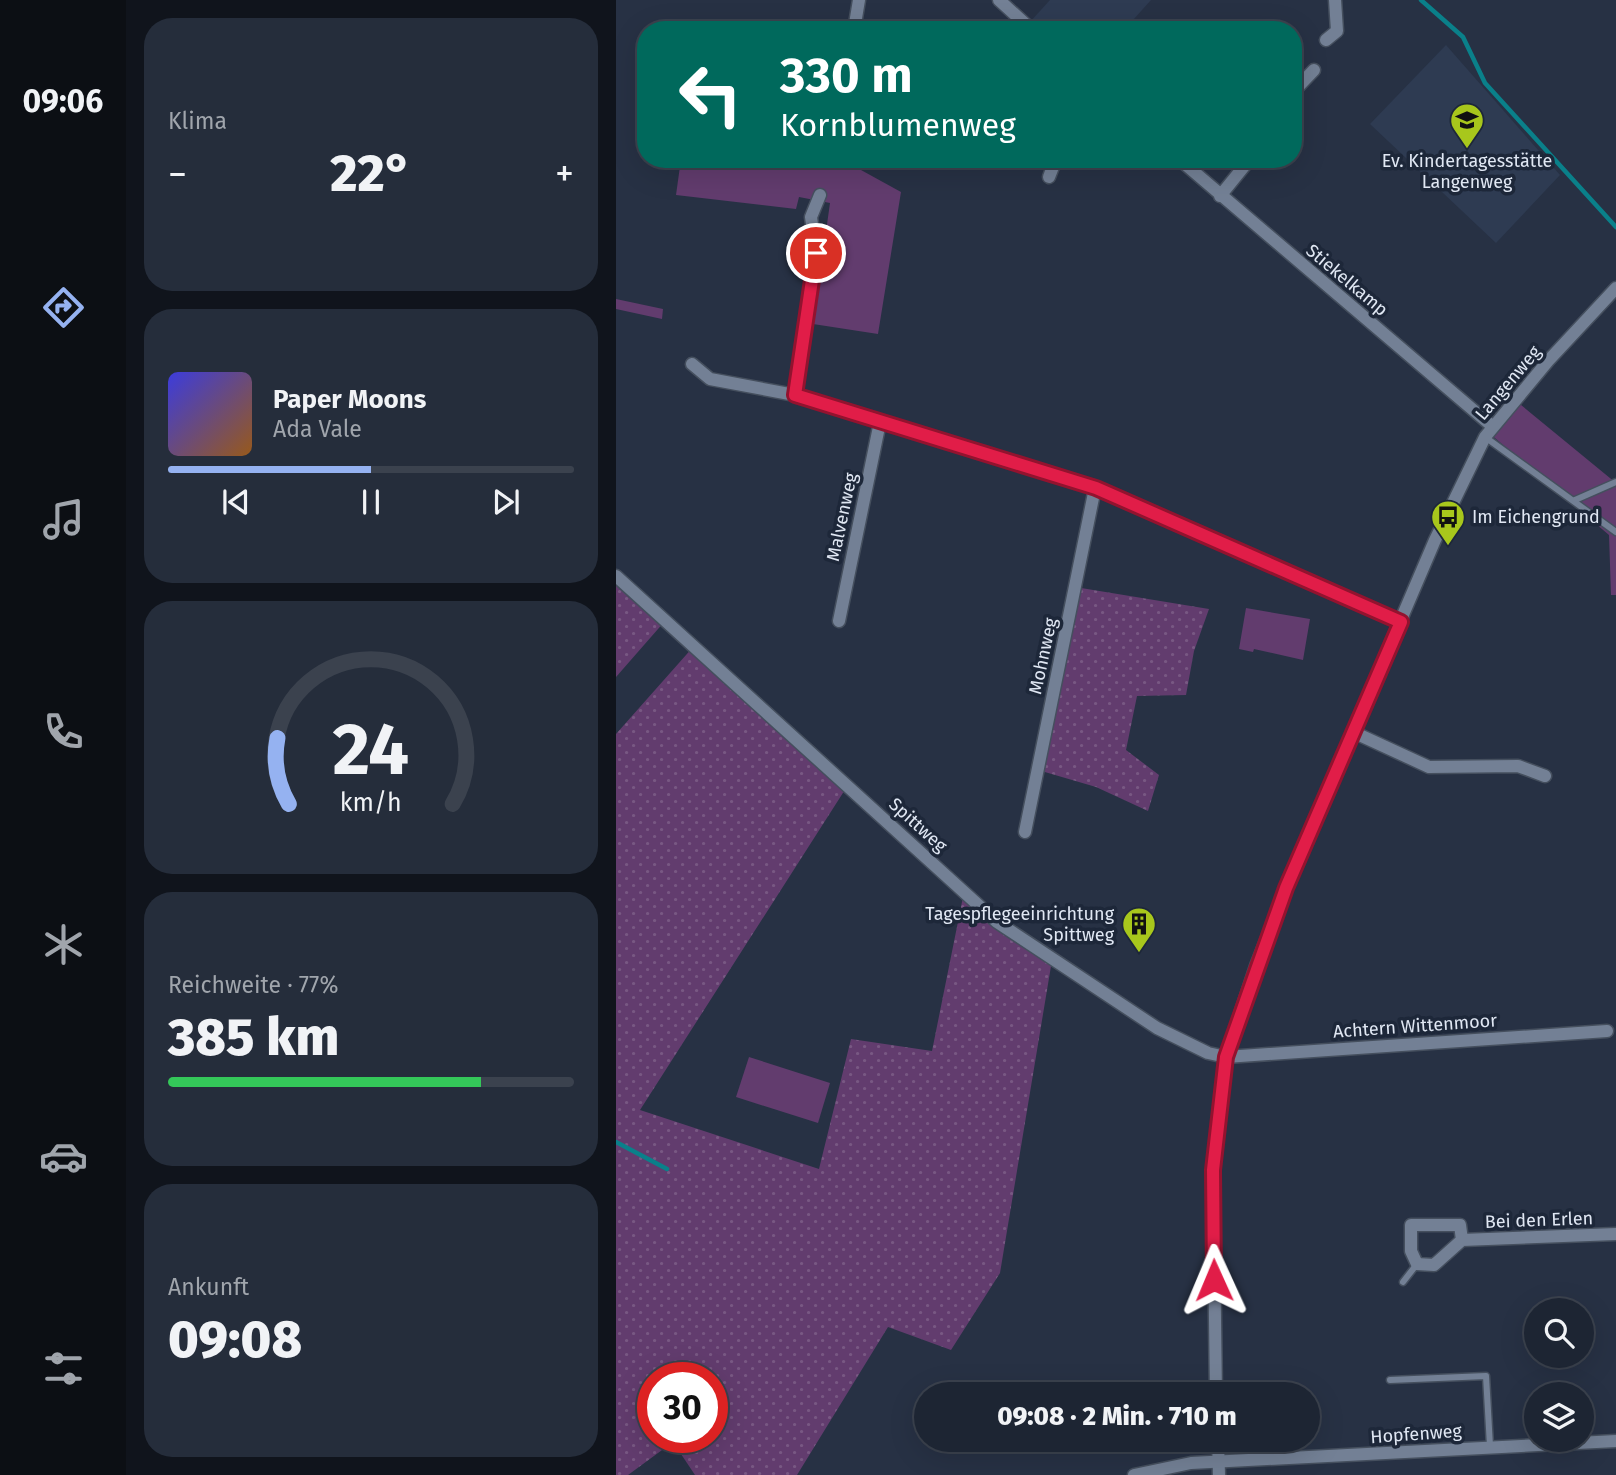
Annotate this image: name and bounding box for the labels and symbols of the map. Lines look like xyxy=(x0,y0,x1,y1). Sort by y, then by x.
school or university icon: Ev. Kindertagesstätte Langenweg xyxy=(1448,101,1486,150)
place label: Ev. Kindertagesstätte Langenweg xyxy=(1382,150,1552,193)
pin xyxy=(786,223,846,283)
street label: Stiekelkamp xyxy=(1302,239,1392,321)
street label: Langenweg xyxy=(1470,341,1546,425)
street label: Malvenweg xyxy=(822,470,862,563)
bus stop icon: Im Eichengrund xyxy=(1429,498,1467,547)
place label: Im Eichengrund xyxy=(1472,506,1600,528)
street label: Mohnweg xyxy=(1024,615,1062,696)
street label: Spittweg xyxy=(884,793,952,857)
place label: Tagespflegeeinrichtung Spittweg xyxy=(925,903,1115,946)
building icon: Tagespflegeeinrichtung Spittweg xyxy=(1120,905,1158,954)
street label: Achtern Wittenmoor xyxy=(1332,1009,1498,1043)
street label: Bei den Erlen xyxy=(1484,1207,1594,1233)
position arrow xyxy=(1177,1243,1251,1317)
speed limit sign: 30 xyxy=(637,1362,728,1453)
street label: Hopfenweg xyxy=(1369,1420,1463,1448)

